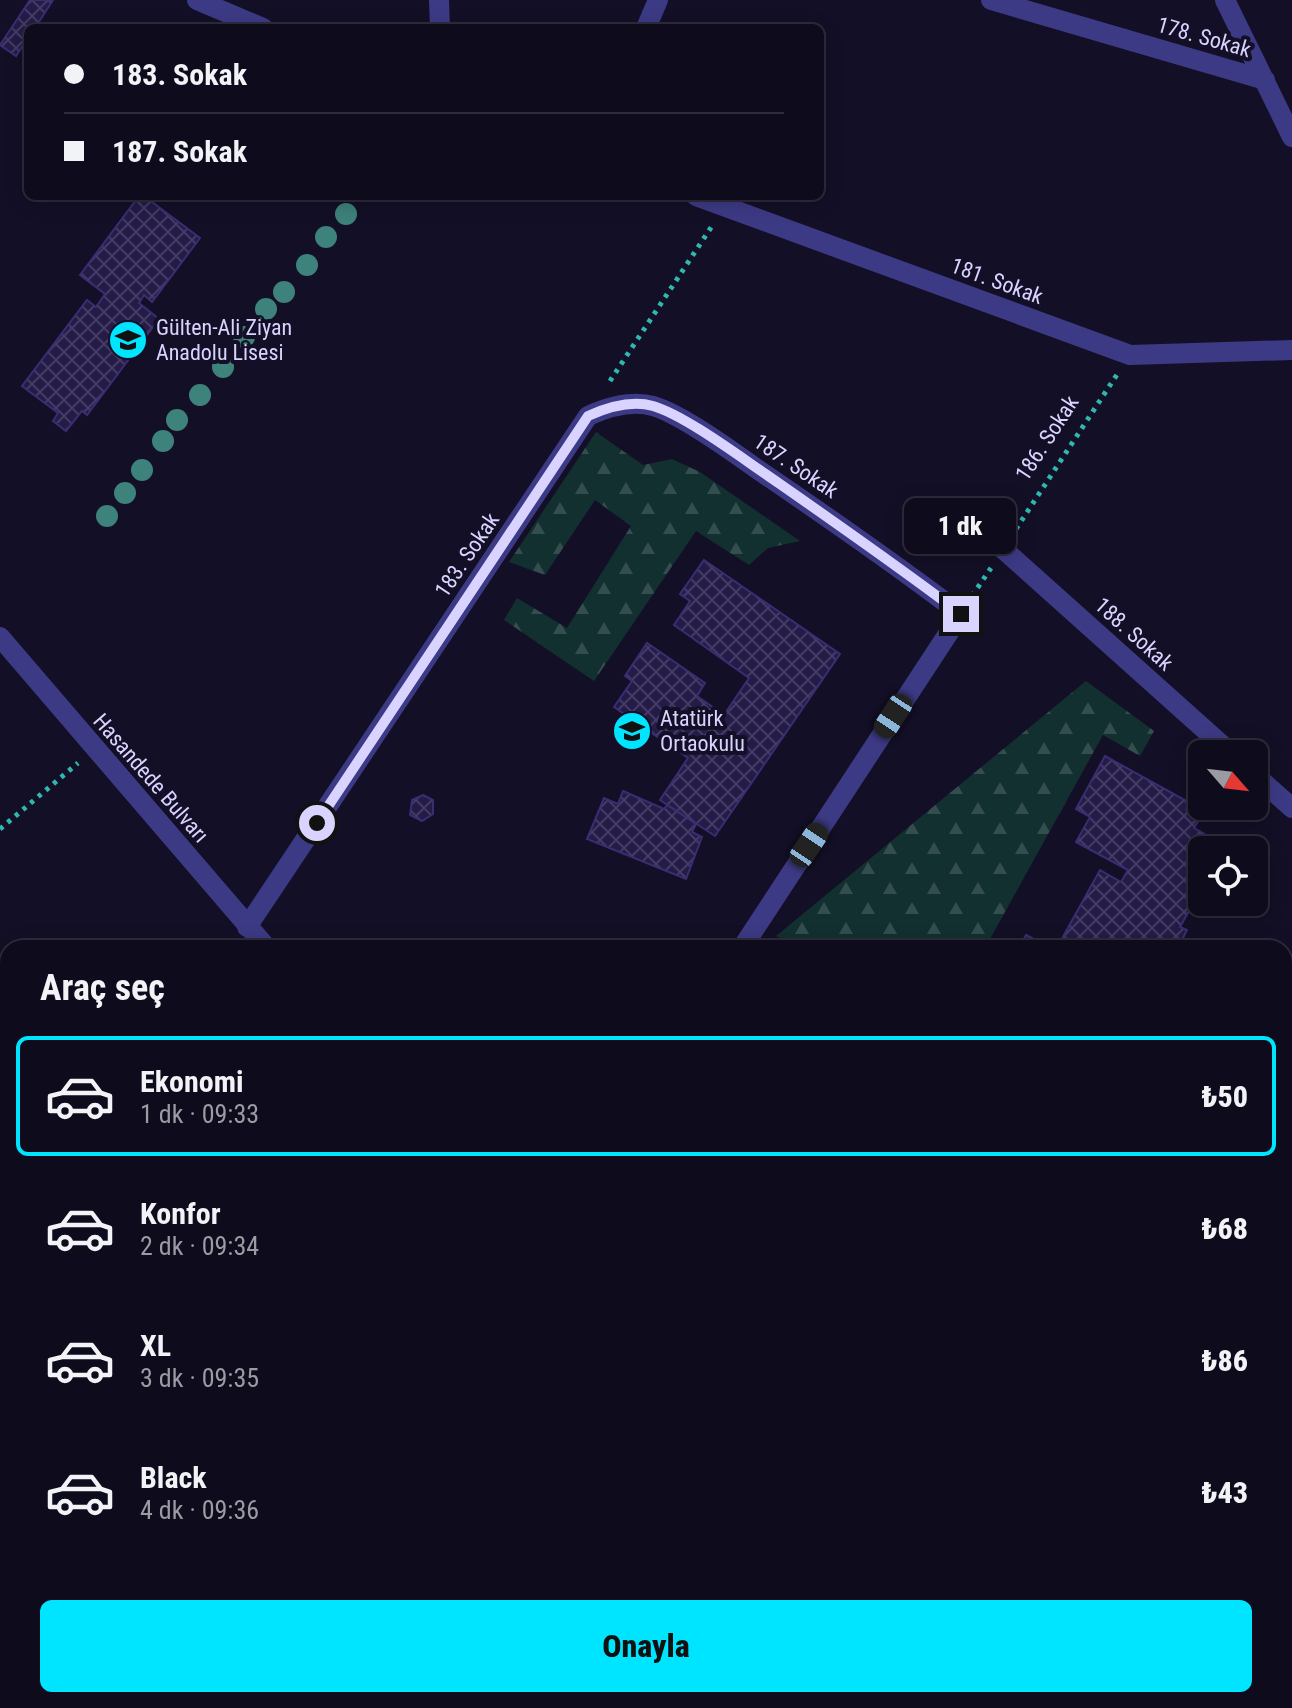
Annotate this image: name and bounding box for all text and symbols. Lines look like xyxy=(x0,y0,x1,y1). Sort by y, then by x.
street label: 178. Sokak xyxy=(1154,12,1254,62)
text: 183. Sokak xyxy=(112,57,247,92)
text: 187. Sokak xyxy=(112,134,247,169)
street label: 181. Sokak xyxy=(948,253,1047,309)
place label: Gülten-Ali Ziyan Anadolu Lisesi xyxy=(156,315,292,365)
school or university icon: Gülten-Ali Ziyan Anadolu Lisesi xyxy=(107,319,149,361)
street label: 186. Sokak xyxy=(1010,391,1084,485)
street label: 187. Sokak xyxy=(749,429,843,503)
callout: 1 dk xyxy=(905,498,1017,554)
street label: 183. Sokak xyxy=(430,508,504,602)
text: 1 dk xyxy=(938,511,982,541)
street label: 188. Sokak xyxy=(1090,593,1178,676)
route end xyxy=(943,596,979,632)
car xyxy=(870,689,916,743)
place label: Atatürk Ortaokulu xyxy=(660,706,745,756)
street label: Hasandede Bulvarı xyxy=(88,709,214,847)
school or university icon: Atatürk Ortaokulu xyxy=(611,710,653,752)
north arrow xyxy=(1188,740,1268,820)
map controls xyxy=(1188,740,1268,916)
route start xyxy=(299,805,335,841)
car xyxy=(786,818,832,872)
button: locate xyxy=(1188,836,1268,916)
text: Araç seç xyxy=(40,967,165,1009)
icon: car xyxy=(44,1060,116,1132)
text: Ekonomi xyxy=(140,1064,244,1099)
text: ₺50 xyxy=(1201,1079,1248,1114)
text: 1 dk · 09:33 xyxy=(140,1099,259,1129)
icon: car xyxy=(44,1192,116,1264)
text: Konfor xyxy=(140,1196,221,1231)
text: ₺68 xyxy=(1201,1211,1248,1246)
text: 2 dk · 09:34 xyxy=(140,1231,259,1261)
icon: car xyxy=(44,1324,116,1396)
text: XL xyxy=(140,1328,171,1363)
text: ₺86 xyxy=(1201,1343,1248,1378)
text: 3 dk · 09:35 xyxy=(140,1363,259,1393)
icon: car xyxy=(44,1456,116,1528)
text: Black xyxy=(140,1460,207,1495)
text: ₺43 xyxy=(1201,1475,1248,1510)
text: 4 dk · 09:36 xyxy=(140,1495,259,1525)
button: Onayla xyxy=(40,1600,1252,1692)

